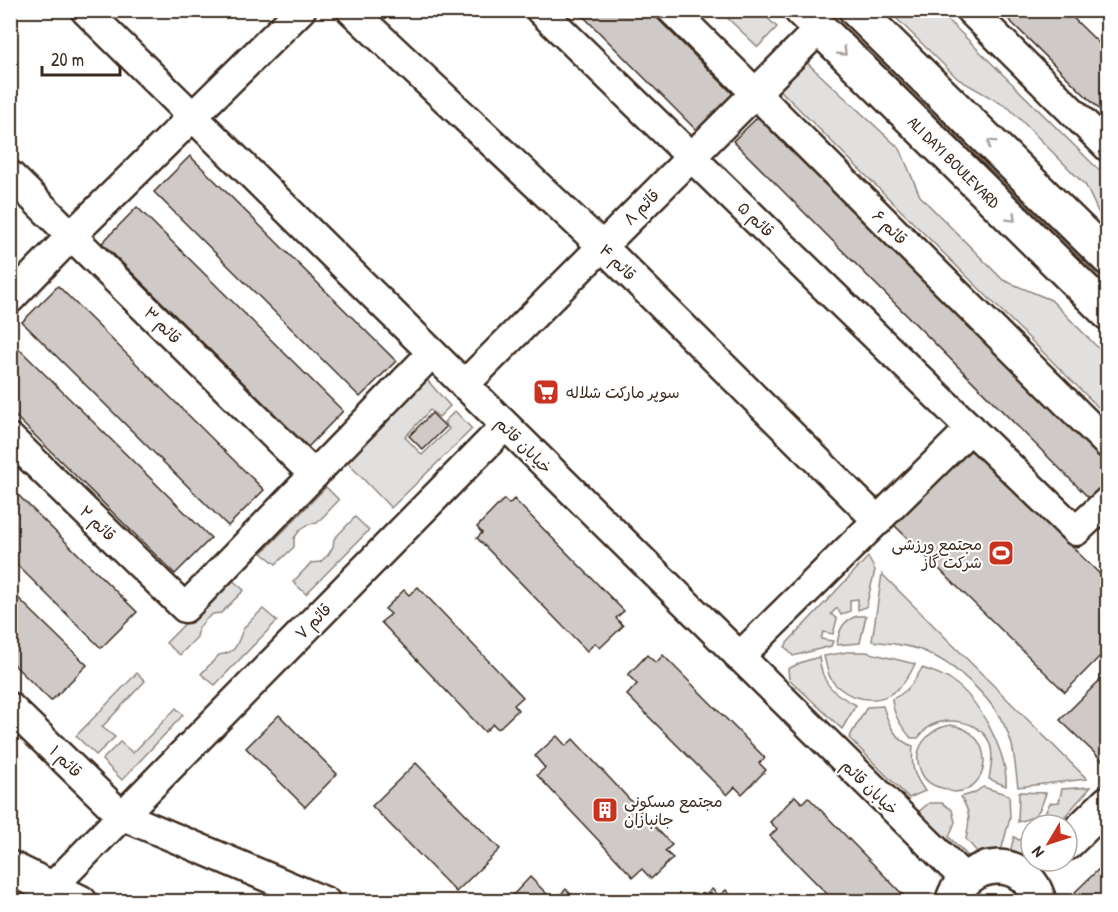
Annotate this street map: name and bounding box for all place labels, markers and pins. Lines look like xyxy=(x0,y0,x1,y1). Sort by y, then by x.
supermarket icon: سوپر مارکت شلاله xyxy=(531,377,561,407)
place label: سوپر مارکت شلاله xyxy=(566,381,680,403)
place label: مجتمع ورزشی شرکت گاز xyxy=(892,533,982,573)
sports icon: مجتمع ورزشی شرکت گاز xyxy=(986,538,1016,568)
place label: مجتمع مسکونی جانبازان xyxy=(624,790,723,830)
building icon: مجتمع مسکونی جانبازان xyxy=(590,795,620,825)

